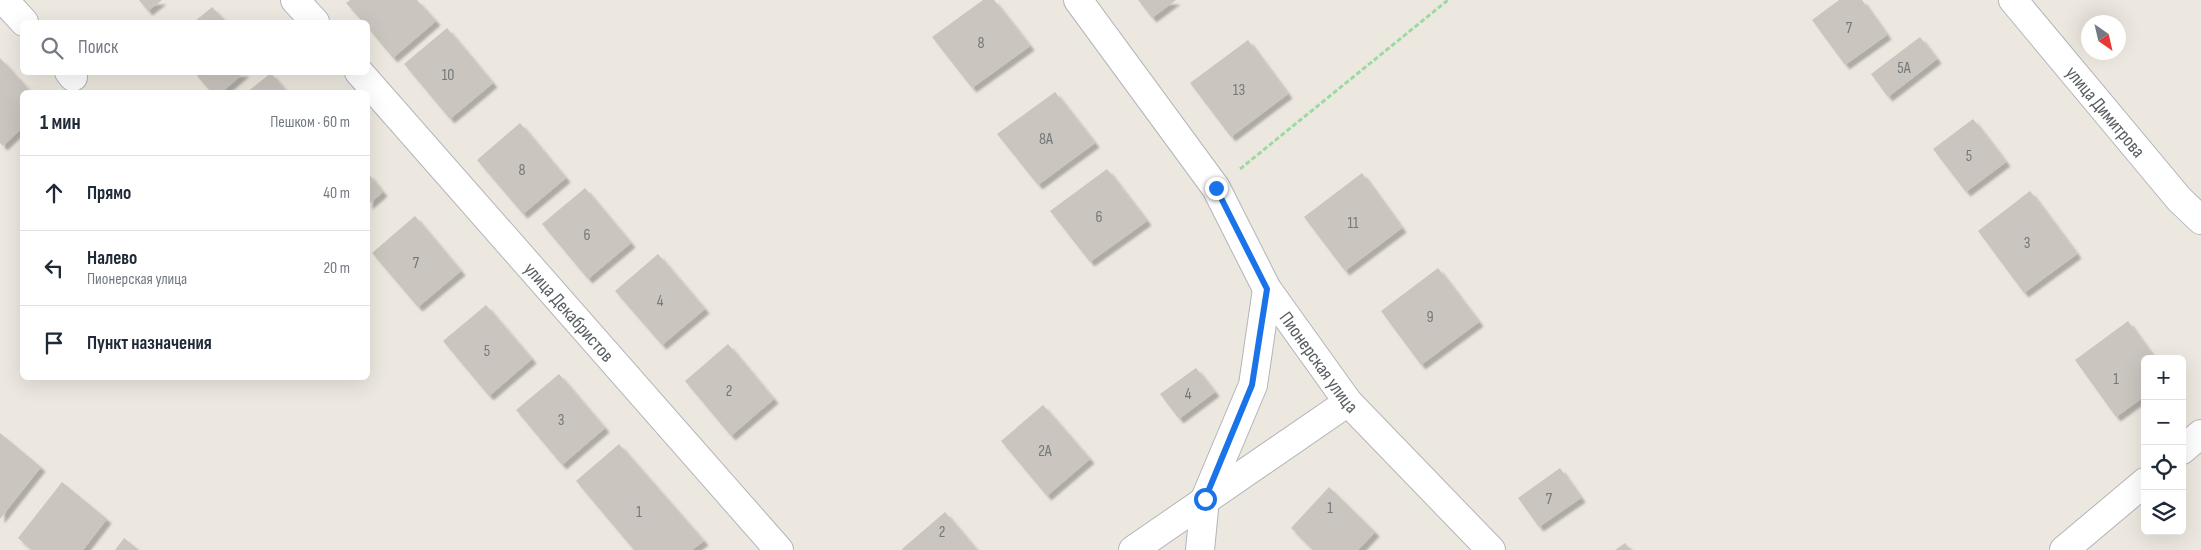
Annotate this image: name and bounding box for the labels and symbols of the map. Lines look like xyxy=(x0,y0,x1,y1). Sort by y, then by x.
north arrow xyxy=(2081,15,2126,60)
house number: 7 xyxy=(1846,19,1853,38)
house number: 8 xyxy=(977,34,985,53)
house number: 5А xyxy=(1897,59,1911,78)
street label: улица Димитрова xyxy=(2060,62,2149,163)
house number: 10 xyxy=(442,66,454,85)
house number: 13 xyxy=(1233,81,1245,100)
house number: 8А xyxy=(1039,130,1053,149)
house number: 5 xyxy=(1966,147,1972,166)
house number: 8 xyxy=(518,161,526,180)
route end xyxy=(1205,177,1228,200)
house number: 6 xyxy=(1095,208,1103,227)
house number: 11 xyxy=(1347,214,1359,233)
house number: 6 xyxy=(583,226,591,245)
house number: 3 xyxy=(2024,234,2030,253)
house number: 7 xyxy=(413,254,420,273)
street label: улица Декабристов xyxy=(519,258,618,367)
house number: 4 xyxy=(657,292,664,311)
street label: Пионерская улица xyxy=(1274,308,1362,418)
house number: 9 xyxy=(1426,308,1434,327)
house number: 5 xyxy=(484,342,490,361)
house number: 1 xyxy=(2113,370,2119,389)
house number: 2 xyxy=(726,382,732,401)
house number: 4 xyxy=(1185,385,1192,404)
house number: 3 xyxy=(558,411,564,430)
house number: 2А xyxy=(1038,442,1052,461)
route start xyxy=(1194,488,1217,511)
house number: 7 xyxy=(1546,490,1553,509)
house number: 1 xyxy=(1327,499,1333,518)
house number: 1 xyxy=(636,503,642,522)
house number: 2 xyxy=(939,523,945,542)

